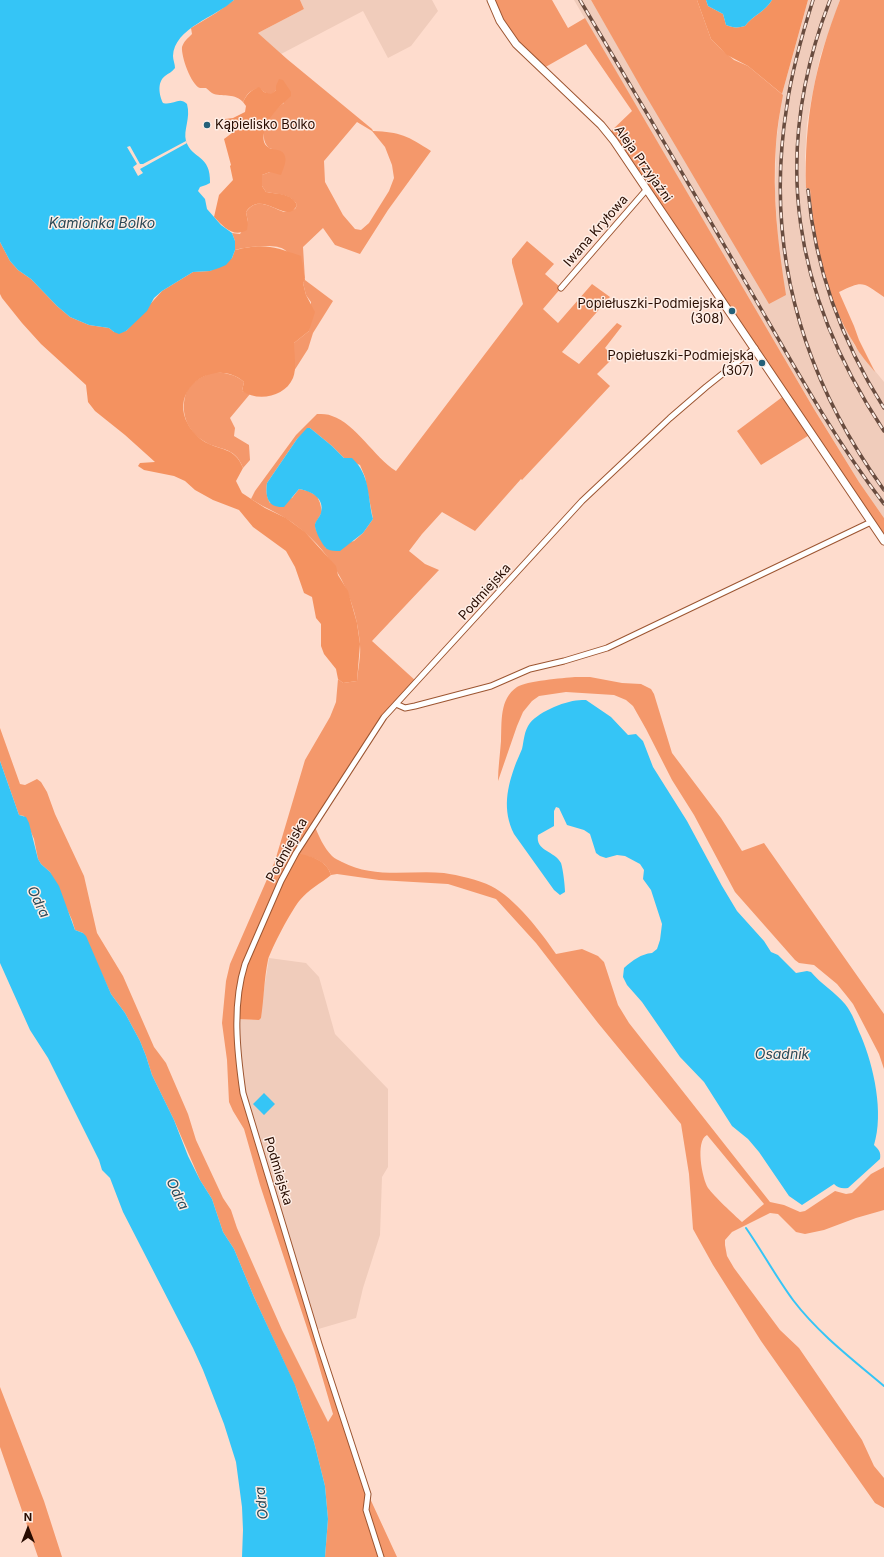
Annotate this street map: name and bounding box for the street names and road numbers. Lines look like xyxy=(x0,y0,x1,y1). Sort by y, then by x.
street label: Aleja Przyjaźni xyxy=(611,123,675,205)
street label: Iwana Kryłowa xyxy=(561,192,631,270)
street label: Podmiejska xyxy=(456,561,514,623)
street label: Podmiejska xyxy=(263,815,311,885)
street label: Podmiejska xyxy=(260,1135,296,1207)

